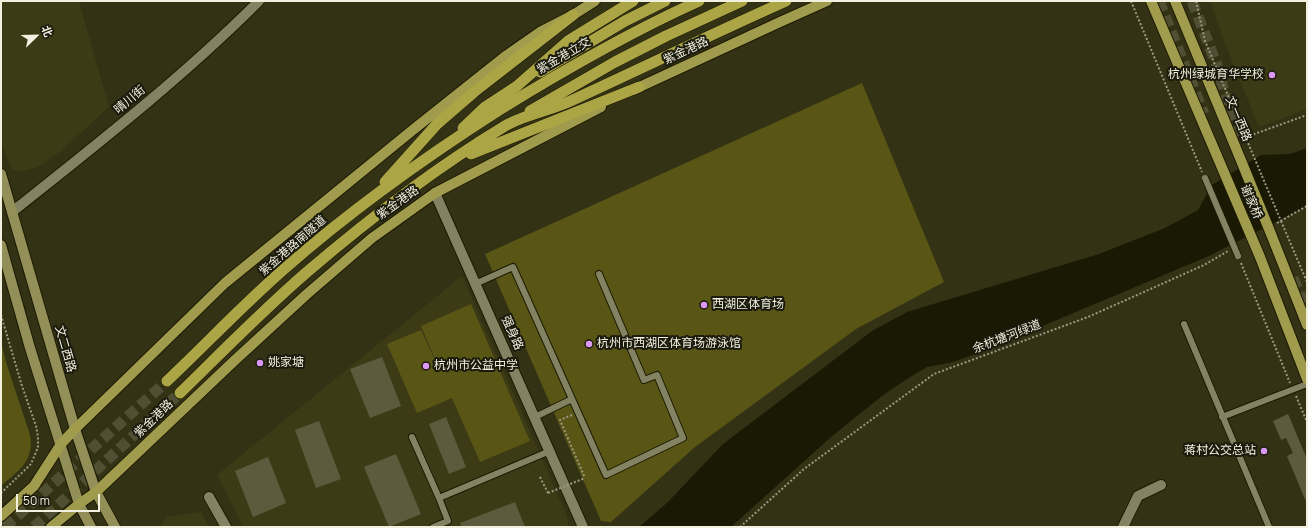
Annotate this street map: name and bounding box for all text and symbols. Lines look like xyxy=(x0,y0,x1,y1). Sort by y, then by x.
north arrow xyxy=(16,16,56,56)
text: 北 xyxy=(38,23,57,39)
street label: 紫金港路 xyxy=(661,34,711,68)
street label: 紫金港立交 xyxy=(534,35,594,77)
place label: 杭州绿城育华学校 xyxy=(1168,68,1264,82)
marker: 杭州绿城育华学校 xyxy=(1267,70,1277,80)
street label: 晴川街 xyxy=(112,83,148,117)
street label: 文一西路 xyxy=(1222,94,1254,144)
street label: 紫金港路 xyxy=(374,183,422,223)
street label: 谢家桥 xyxy=(1237,183,1265,221)
street label: 紫金港路南隧道 xyxy=(257,213,329,279)
place label: 西湖区体育场 xyxy=(712,298,784,312)
marker: 西湖区体育场 xyxy=(699,300,709,310)
street label: 强身路 xyxy=(498,314,526,352)
street label: 余杭塘河绿道 xyxy=(971,317,1043,357)
street label: 文二西路 xyxy=(51,324,79,374)
place label: 杭州市西湖区体育场游泳馆 xyxy=(597,337,741,351)
marker: 杭州市西湖区体育场游泳馆 xyxy=(584,339,594,349)
place label: 姚家塘 xyxy=(268,356,304,370)
marker: 姚家塘 xyxy=(255,358,265,368)
place label: 杭州市公益中学 xyxy=(434,359,518,373)
marker: 杭州市公益中学 xyxy=(421,361,431,371)
street label: 紫金港路 xyxy=(132,397,176,441)
place label: 蒋村公交总站 xyxy=(1184,444,1256,458)
marker: 蒋村公交总站 xyxy=(1259,446,1269,456)
scale bar xyxy=(18,486,102,512)
text: 50 m xyxy=(23,492,50,509)

